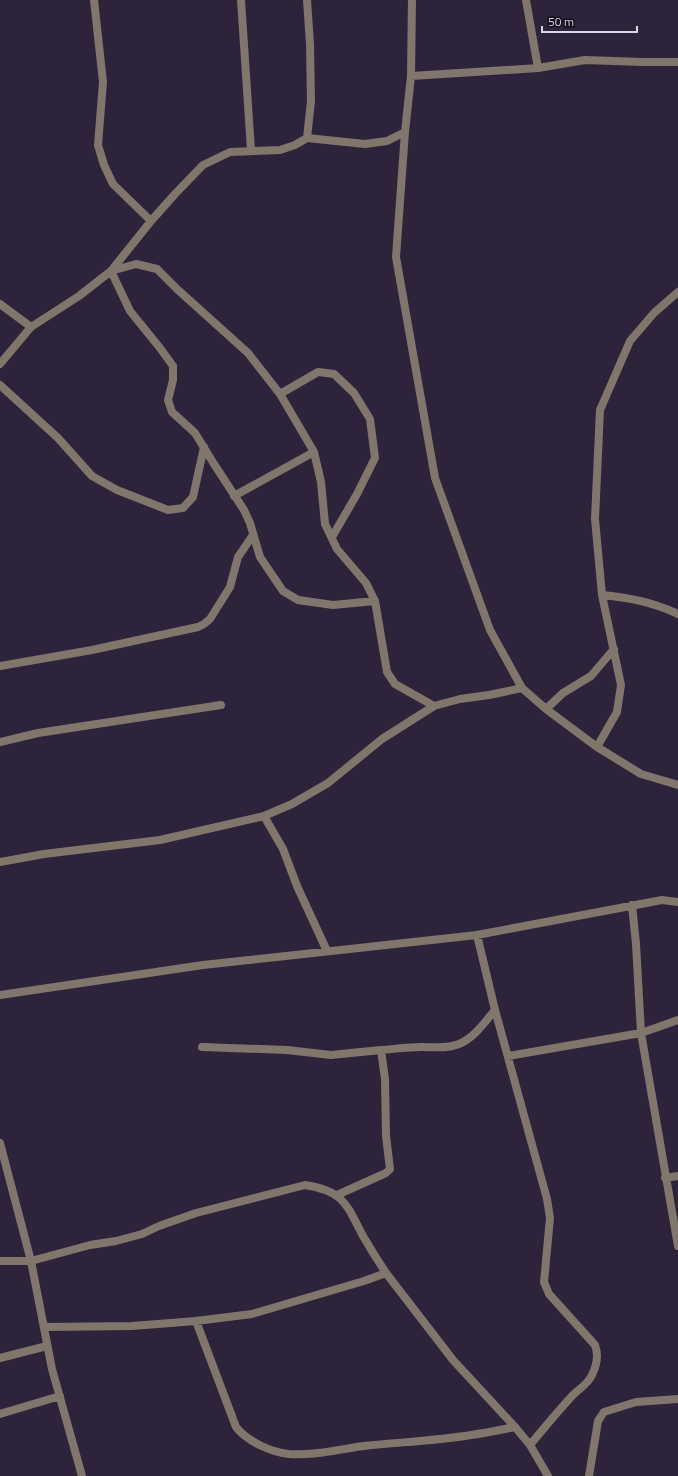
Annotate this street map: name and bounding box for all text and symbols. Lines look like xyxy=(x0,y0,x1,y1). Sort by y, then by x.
scale bar xyxy=(542,8,637,34)
text: 50 m xyxy=(548,12,574,31)

